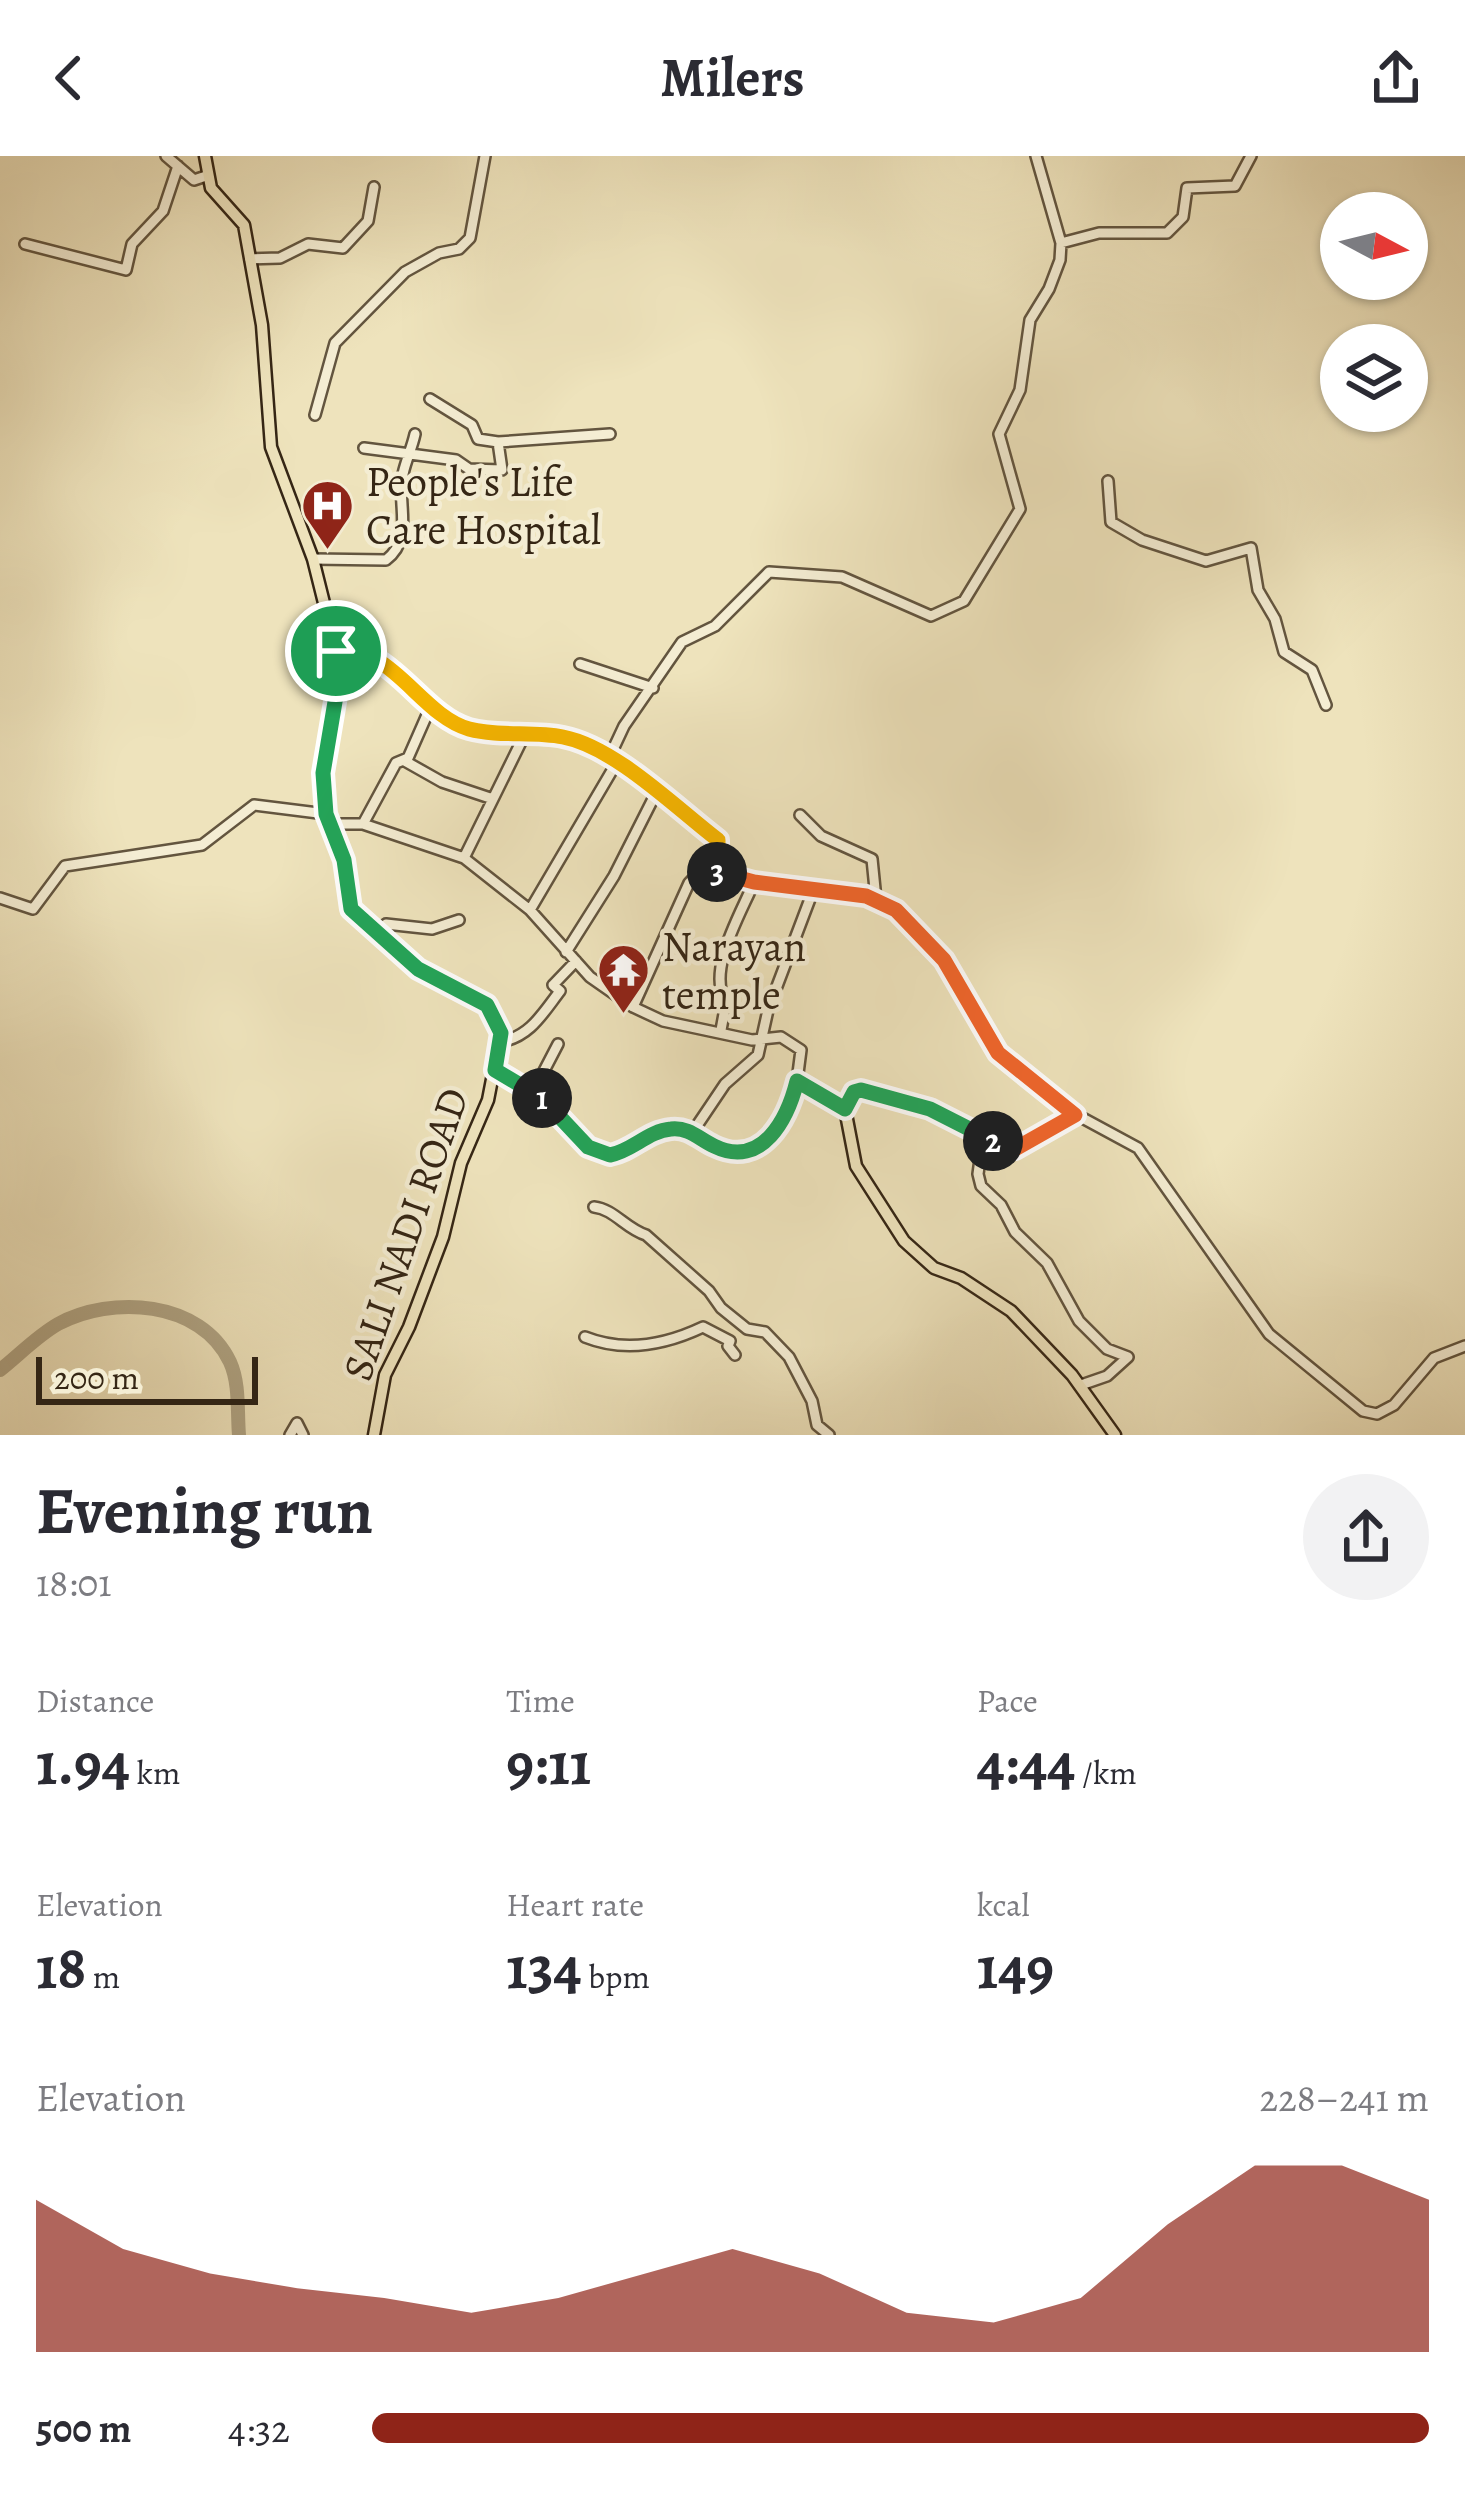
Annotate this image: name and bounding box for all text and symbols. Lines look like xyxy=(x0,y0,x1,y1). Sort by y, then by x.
text: Milers xyxy=(660,41,805,115)
icon: back xyxy=(36,45,102,111)
icon: share xyxy=(1363,45,1429,111)
north arrow xyxy=(1320,192,1428,300)
map controls xyxy=(1320,192,1428,432)
button: layers xyxy=(1320,324,1428,432)
place label: People's Life Care Hospital xyxy=(366,453,601,558)
hospital icon: People's Life Care Hospital xyxy=(299,477,355,551)
pin xyxy=(285,600,387,702)
icon: arrive xyxy=(303,618,369,684)
pin: 3 xyxy=(687,842,747,902)
text: 3 xyxy=(710,849,724,894)
place label: Narayan temple xyxy=(662,918,806,1023)
temple icon: Narayan temple xyxy=(595,942,651,1016)
pin: 1 xyxy=(512,1068,572,1128)
text: 1 xyxy=(536,1075,548,1120)
street label: SALI NADI ROAD xyxy=(328,1080,482,1388)
pin: 2 xyxy=(963,1111,1023,1171)
text: 2 xyxy=(985,1118,1001,1163)
scale bar xyxy=(36,1351,258,1404)
text: 200 m xyxy=(54,1355,139,1400)
text: Evening run xyxy=(36,1466,373,1556)
button: share xyxy=(1303,1474,1429,1600)
text: 18:01 xyxy=(36,1556,112,1609)
text: Distance xyxy=(36,1678,154,1723)
text: Time xyxy=(506,1678,575,1723)
text: Pace xyxy=(977,1678,1038,1723)
text: 1.94 xyxy=(36,1723,130,1805)
text: 9:11 xyxy=(506,1723,591,1805)
text: 4:44 xyxy=(977,1723,1076,1805)
text: km xyxy=(130,1750,180,1795)
text: /km xyxy=(1076,1750,1137,1795)
text: Elevation xyxy=(36,1882,163,1927)
text: Heart rate xyxy=(506,1882,644,1927)
text: kcal xyxy=(977,1882,1030,1927)
text: 18 xyxy=(36,1927,86,2009)
text: 134 xyxy=(506,1927,582,2009)
text: 149 xyxy=(977,1927,1054,2009)
text: m xyxy=(86,1954,120,1999)
text: bpm xyxy=(582,1954,650,1999)
text: Elevation xyxy=(36,2071,186,2124)
text: 228–241 m xyxy=(1260,2071,1429,2124)
text: 500 m xyxy=(36,2402,131,2455)
text: 4:32 xyxy=(228,2402,290,2455)

